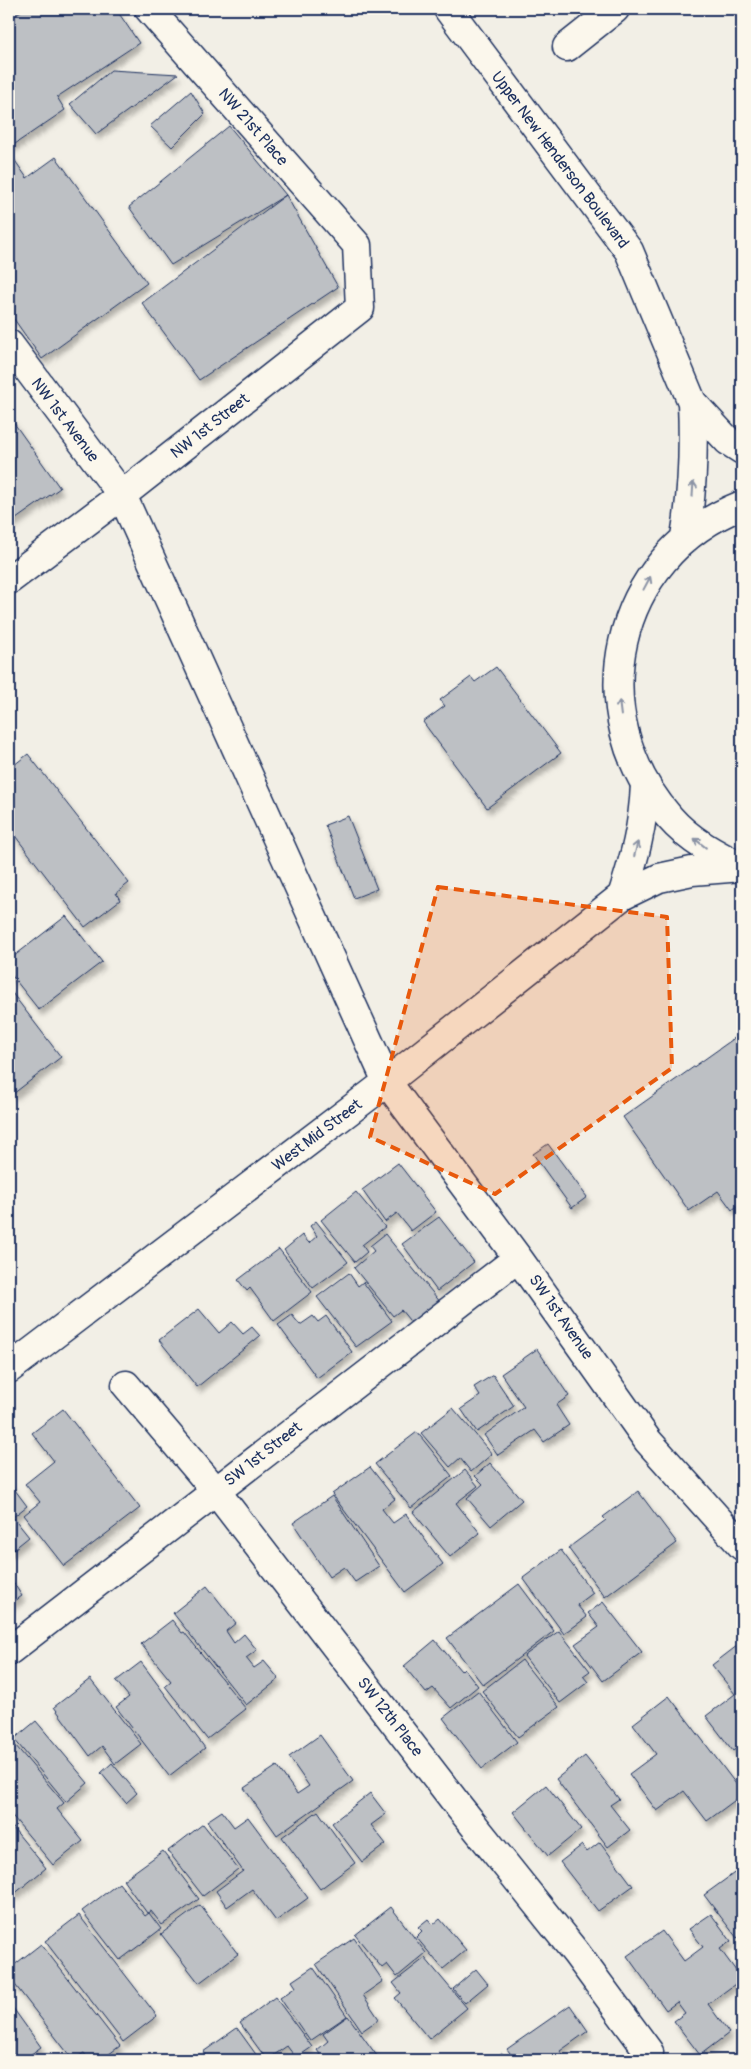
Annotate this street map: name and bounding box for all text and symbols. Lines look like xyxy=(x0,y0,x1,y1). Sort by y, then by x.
street label: Upper New Henderson Boulevard xyxy=(487,67,633,253)
street label: NW 21st Place xyxy=(214,84,292,170)
street label: NW 1st Avenue xyxy=(27,374,103,466)
street label: NW 1st Street xyxy=(167,389,254,463)
one-way arrow xyxy=(688,481,697,497)
one-way arrow xyxy=(642,576,652,591)
one-way arrow xyxy=(615,700,625,716)
one-way arrow xyxy=(693,838,707,848)
one-way arrow xyxy=(632,842,642,858)
street label: West Mid Street xyxy=(268,1094,366,1175)
street label: SW 1st Avenue xyxy=(524,1271,598,1363)
street label: SW 1st Street xyxy=(220,1417,306,1491)
street label: SW 12th Place xyxy=(353,1673,427,1761)

